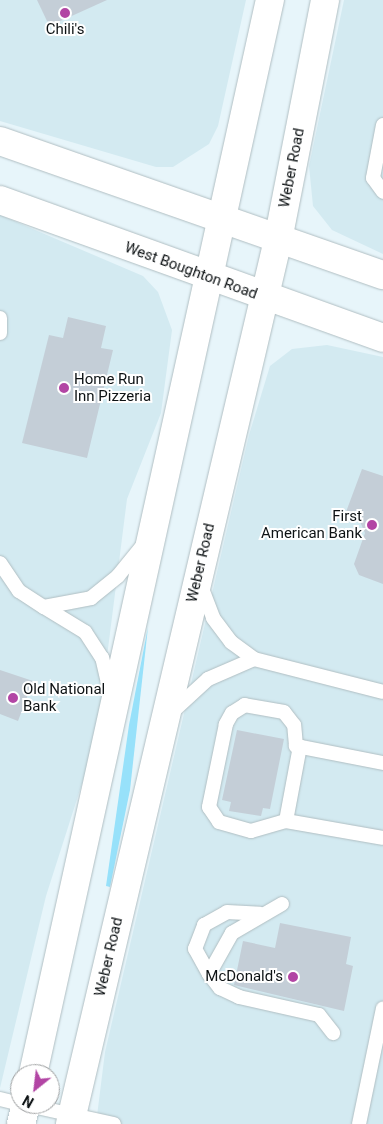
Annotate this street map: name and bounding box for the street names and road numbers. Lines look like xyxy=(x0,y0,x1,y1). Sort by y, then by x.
street label: Weber Road xyxy=(275,127,309,209)
street label: West Boughton Road xyxy=(122,239,260,303)
street label: Weber Road xyxy=(183,522,219,604)
street label: Weber Road xyxy=(91,916,127,998)

